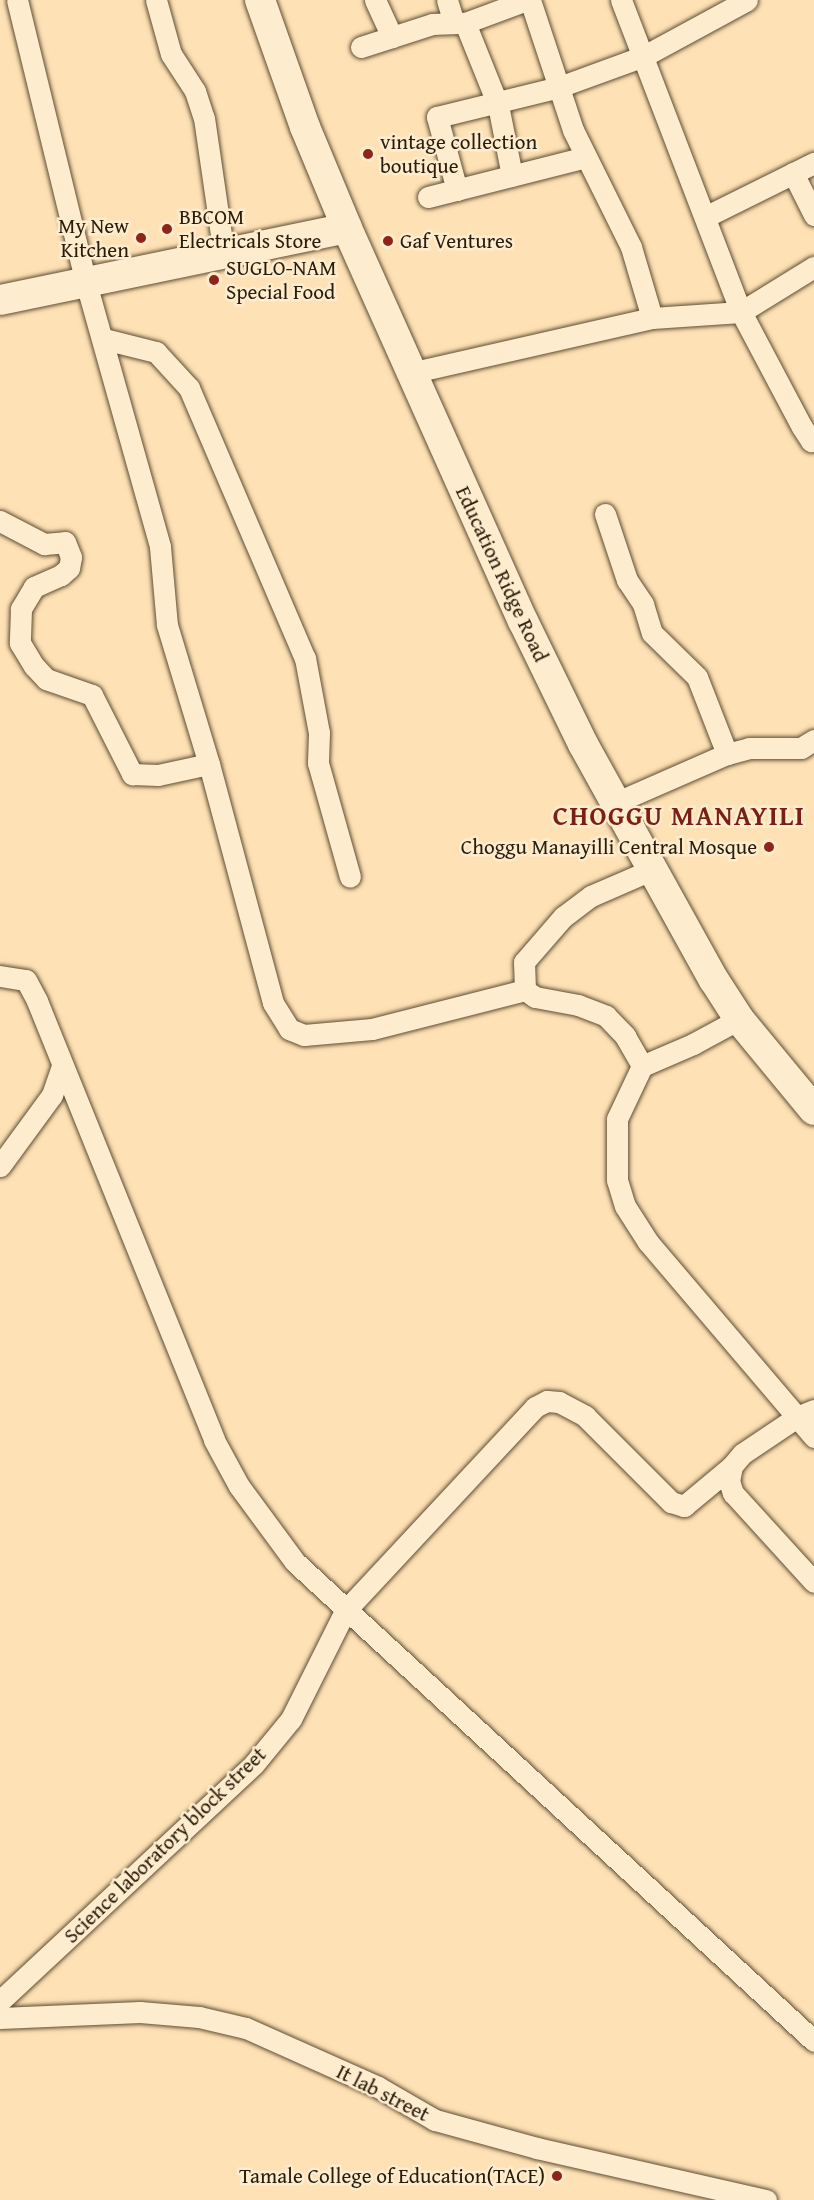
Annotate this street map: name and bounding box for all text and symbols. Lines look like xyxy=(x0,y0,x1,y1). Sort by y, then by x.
place label: vintage collection boutique xyxy=(380,129,537,179)
marker: vintage collection boutique xyxy=(361,147,375,161)
place label: BBCOM Electricals Store xyxy=(179,204,321,254)
place label: My New Kitchen xyxy=(58,213,129,263)
marker: BBCOM Electricals Store xyxy=(160,222,174,236)
place label: Gaf Ventures xyxy=(400,228,513,254)
marker: My New Kitchen xyxy=(134,231,148,245)
marker: Gaf Ventures xyxy=(381,234,395,248)
place label: SUGLO-NAM Special Food xyxy=(226,255,336,305)
marker: SUGLO-NAM Special Food xyxy=(207,273,221,287)
street label: Education Ridge Road xyxy=(450,482,554,666)
district label: CHOGGU MANAYILI xyxy=(553,800,805,832)
place label: Choggu Manayilli Central Mosque xyxy=(461,834,757,860)
marker: Choggu Manayilli Central Mosque xyxy=(762,840,776,854)
street label: Science laboratory block street xyxy=(59,1742,271,1948)
street label: It lab street xyxy=(332,2059,434,2127)
place label: Tamale College of Education(TACE) xyxy=(239,2163,545,2189)
marker: Tamale College of Education(TACE) xyxy=(550,2169,564,2183)

